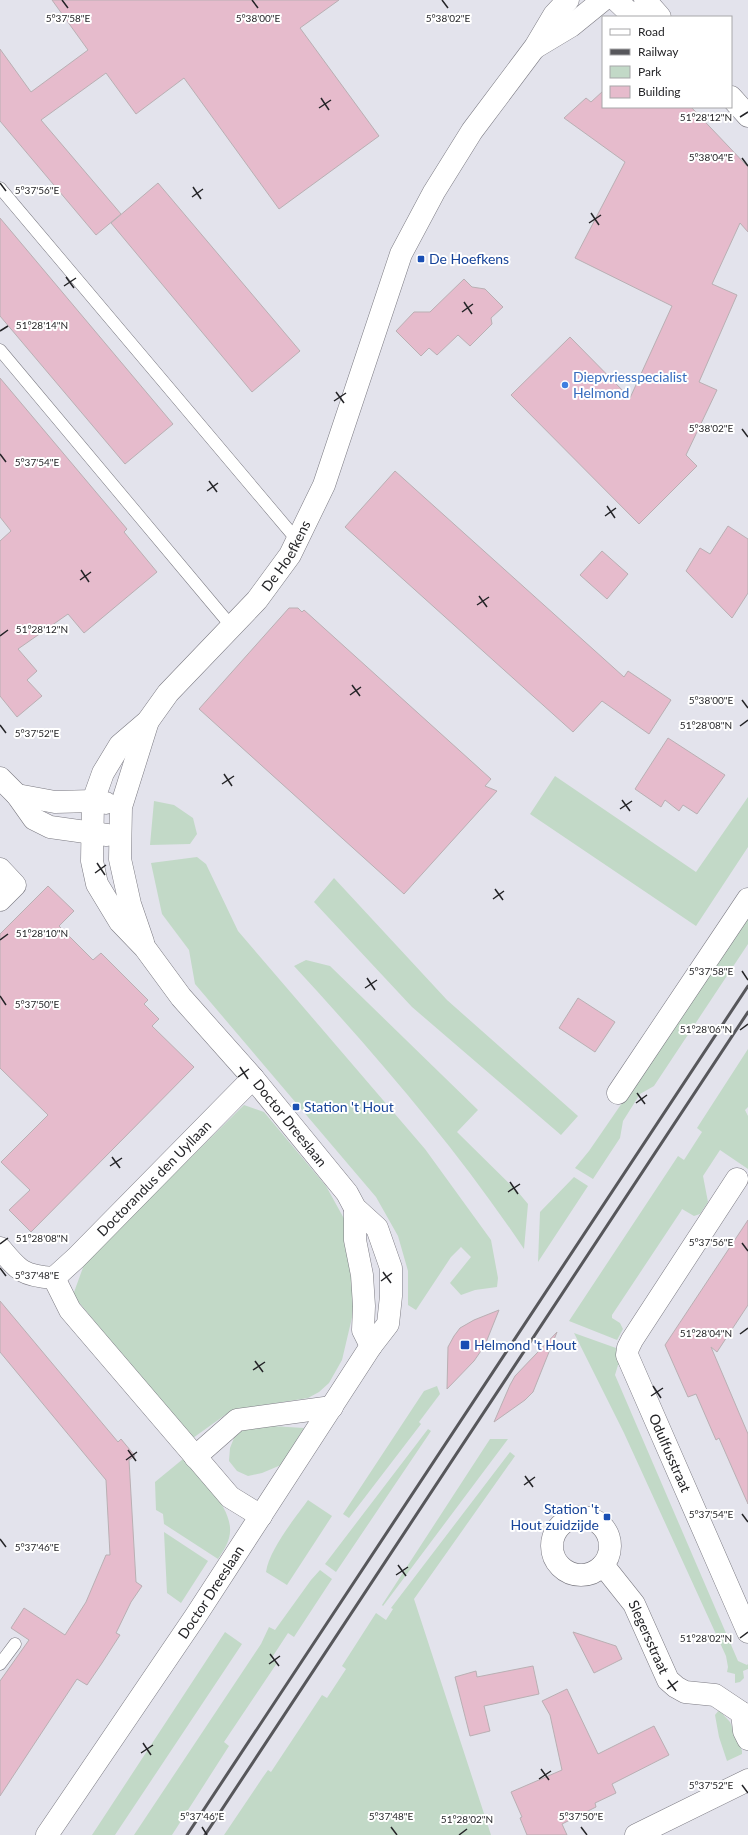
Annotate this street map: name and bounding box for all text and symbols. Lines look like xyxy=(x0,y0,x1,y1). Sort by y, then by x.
text: 5°37'58"E xyxy=(46,12,91,24)
text: 5°38'00"E xyxy=(236,12,281,24)
text: 5°38'02"E xyxy=(426,12,471,24)
legend xyxy=(602,16,732,108)
text: Road xyxy=(638,24,665,39)
text: Railway xyxy=(638,44,679,59)
text: Park xyxy=(638,64,662,79)
text: Building xyxy=(638,84,681,99)
text: 51°28'12"N xyxy=(680,111,732,123)
text: 5°38'04"E xyxy=(689,151,734,163)
text: 5°37'56"E xyxy=(15,184,60,196)
place label: De Hoefkens xyxy=(429,250,509,267)
marker: De Hoefkens xyxy=(416,254,426,264)
text: 51°28'14"N xyxy=(16,319,68,331)
place label: Diepvriesspecialist Helmond xyxy=(573,368,687,401)
marker: Diepvriesspecialist Helmond xyxy=(560,380,570,390)
text: 5°38'02"E xyxy=(689,422,734,434)
text: 5°37'54"E xyxy=(15,456,60,468)
street label: De Hoefkens xyxy=(257,517,314,594)
text: 51°28'12"N xyxy=(16,623,68,635)
text: 5°38'00"E xyxy=(689,694,734,706)
text: 51°28'08"N xyxy=(680,719,732,731)
text: 5°37'52"E xyxy=(15,727,60,739)
text: 51°28'10"N xyxy=(16,927,68,939)
text: 5°37'58"E xyxy=(689,965,734,977)
text: 5°37'50"E xyxy=(15,998,60,1010)
text: 51°28'06"N xyxy=(680,1023,732,1035)
street label: Doctor Dreeslaan xyxy=(250,1075,331,1170)
place label: Station 't Hout xyxy=(304,1098,394,1115)
marker: Station 't Hout xyxy=(291,1102,301,1112)
street label: Doctorandus den Uyllaan xyxy=(93,1117,214,1240)
text: 51°28'08"N xyxy=(16,1232,68,1244)
text: 5°37'56"E xyxy=(689,1236,734,1248)
text: 5°37'48"E xyxy=(15,1269,60,1281)
text: 51°28'04"N xyxy=(680,1327,732,1339)
place label: Helmond 't Hout xyxy=(474,1336,577,1353)
marker: Helmond 't Hout xyxy=(459,1339,471,1351)
street label: Odulfusstraat xyxy=(646,1411,695,1494)
place label: Station 't Hout zuidzijde xyxy=(511,1500,599,1533)
text: 5°37'54"E xyxy=(689,1508,734,1520)
marker: Station 't Hout zuidzijde xyxy=(602,1512,612,1522)
text: 5°37'46"E xyxy=(15,1541,60,1553)
street label: Doctor Dreeslaan xyxy=(174,1542,247,1642)
street label: Slegersstraat xyxy=(625,1597,673,1676)
text: 51°28'02"N xyxy=(680,1632,732,1644)
text: 5°37'52"E xyxy=(689,1779,734,1791)
text: 5°37'46"E xyxy=(180,1810,225,1822)
text: 5°37'48"E xyxy=(369,1810,414,1822)
text: 5°37'50"E xyxy=(559,1810,604,1822)
text: 51°28'02"N xyxy=(441,1813,493,1825)

